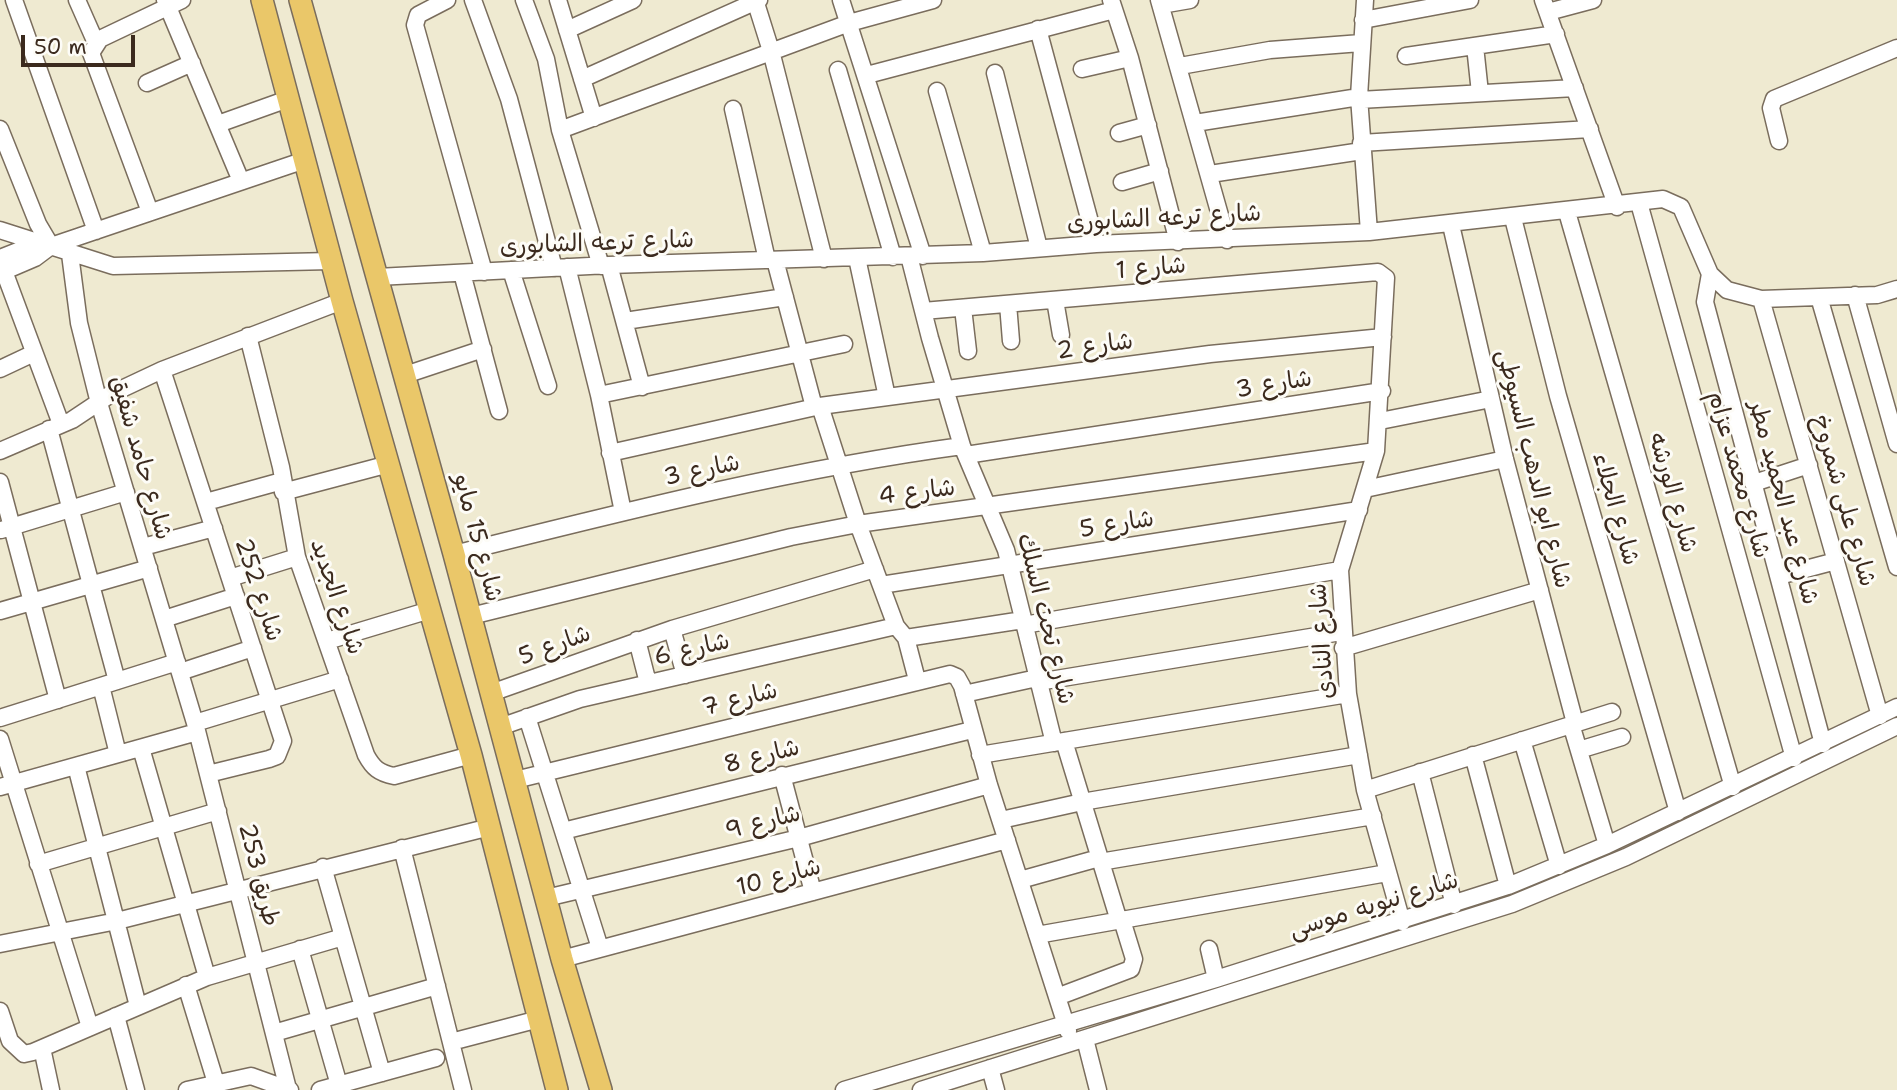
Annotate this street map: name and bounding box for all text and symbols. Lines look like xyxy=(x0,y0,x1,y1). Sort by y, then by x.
scale bar xyxy=(24,21,138,65)
text: 50 m xyxy=(34,33,87,61)
street label: شارع ترعه الشابورى xyxy=(1066,200,1262,238)
street label: شارع ترعه الشابورى xyxy=(499,226,695,262)
street label: شارع 1 xyxy=(1115,252,1187,286)
street label: شارع 2 xyxy=(1055,327,1135,367)
street label: شارع ابو الدهب السيوطى xyxy=(1489,347,1577,591)
street label: شارع 3 xyxy=(1234,365,1314,405)
street label: شارع حامد شفيق xyxy=(103,373,177,543)
street label: شارع محمد عزام xyxy=(1700,388,1776,562)
street label: شارع عبد الحميد مطر xyxy=(1742,398,1824,608)
street label: شارع على شمروخ xyxy=(1805,412,1881,590)
street label: شارع الورشه xyxy=(1641,430,1703,556)
street label: شارع 3 xyxy=(661,449,743,493)
street label: شارع الجلاء xyxy=(1585,449,1645,569)
street label: شارع 15 مايو xyxy=(446,471,508,605)
street label: شارع 4 xyxy=(877,474,957,512)
street label: شارع 5 xyxy=(1078,505,1156,545)
street label: شارع تحت السلك xyxy=(1010,531,1080,707)
street label: شارع 252 xyxy=(228,535,288,645)
street label: شارع الجديد xyxy=(303,535,369,659)
street label: شارع النادى xyxy=(1305,582,1341,700)
street label: شارع 5 xyxy=(515,620,595,672)
street label: شارع 6 xyxy=(651,627,733,673)
street label: شارع 7 xyxy=(699,677,781,723)
street label: شارع 8 xyxy=(721,734,803,780)
street label: شارع 9 xyxy=(722,800,804,846)
street label: طريق 253 xyxy=(231,820,285,930)
street label: شارع 10 xyxy=(734,853,824,903)
street label: شارع نبويه موسى xyxy=(1286,867,1462,945)

